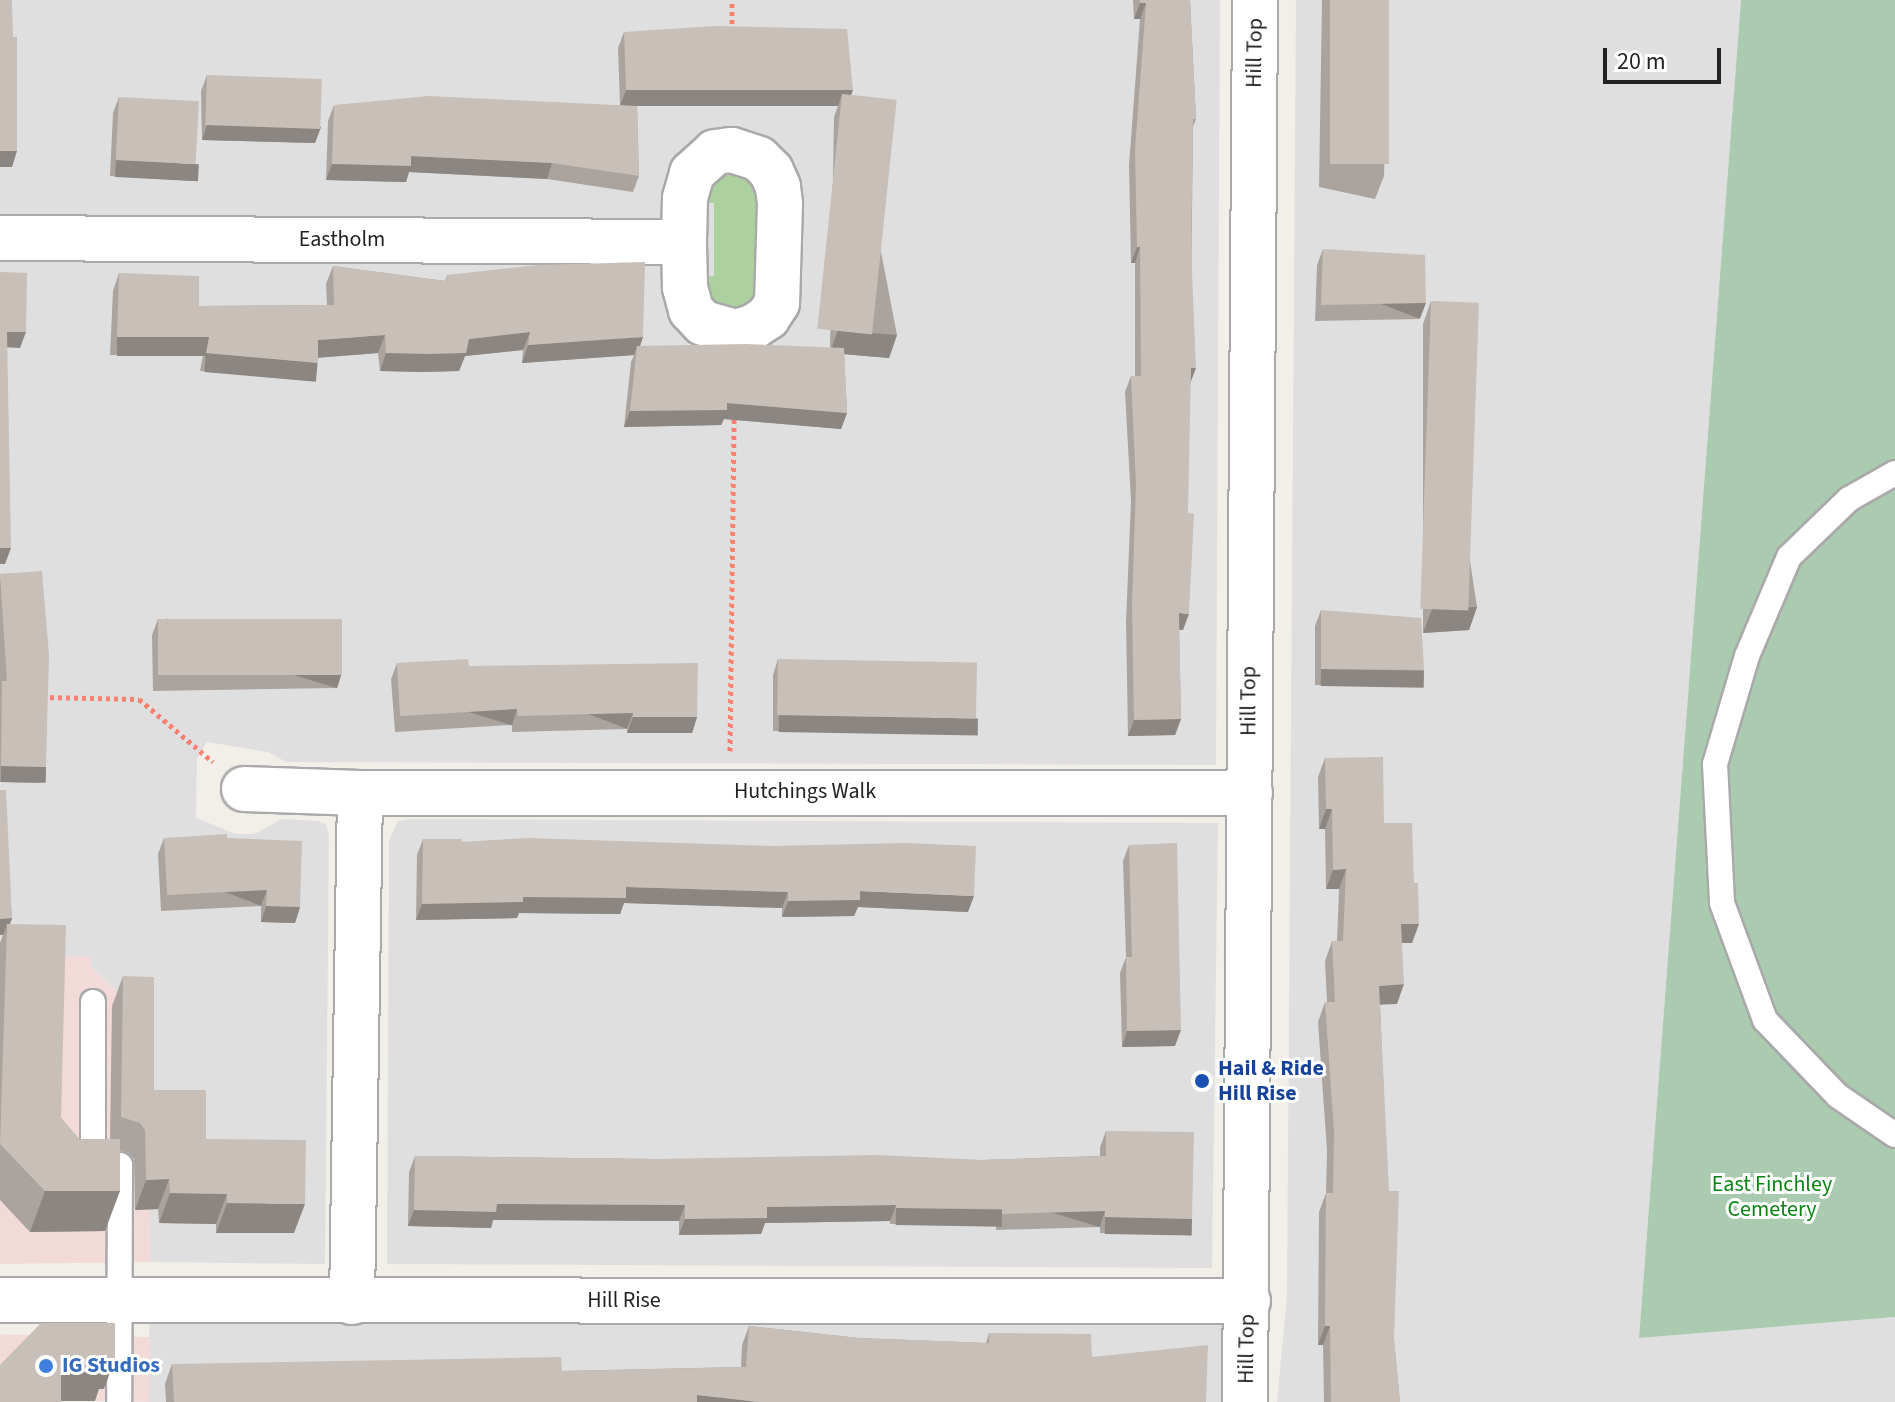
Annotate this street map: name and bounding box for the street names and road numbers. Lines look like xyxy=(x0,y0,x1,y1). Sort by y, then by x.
street label: Hill Top xyxy=(1241,18,1269,88)
street label: Eastholm xyxy=(299,227,385,253)
street label: Hill Top xyxy=(1236,666,1262,736)
street label: Hutchings Walk xyxy=(734,779,876,805)
street label: Hill Rise xyxy=(587,1288,661,1314)
street label: Hill Top xyxy=(1233,1314,1261,1384)

